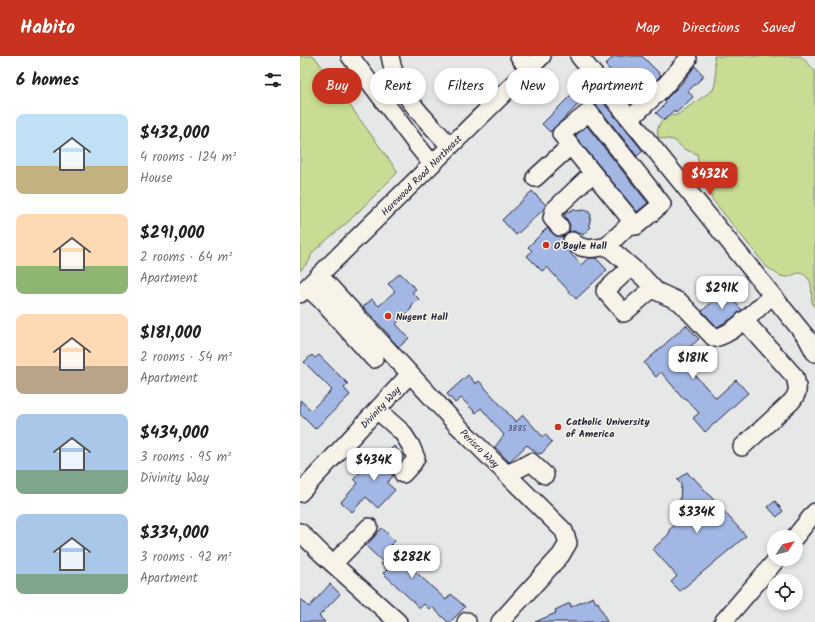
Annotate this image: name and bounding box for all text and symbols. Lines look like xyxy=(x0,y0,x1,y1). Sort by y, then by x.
text: Habito xyxy=(20,13,75,43)
text: Map xyxy=(635,17,660,39)
text: Directions xyxy=(682,17,740,39)
text: Saved xyxy=(762,17,795,39)
text: 6 homes xyxy=(16,67,79,94)
chip: Buy xyxy=(312,68,362,104)
chip: Rent xyxy=(370,68,426,104)
chip: Filters xyxy=(434,68,498,104)
chip: New xyxy=(506,68,559,104)
chip: Apartment xyxy=(567,68,657,104)
icon: filters xyxy=(262,69,284,91)
text: $432,000 xyxy=(140,120,209,147)
icon: home xyxy=(48,130,96,178)
street label: Harewood Road Northeast xyxy=(377,131,466,220)
text: 4 rooms · 124 m² xyxy=(140,147,236,168)
pin: $432K xyxy=(682,162,738,196)
text: $432K xyxy=(691,164,729,185)
text: House xyxy=(140,168,172,189)
text: $291,000 xyxy=(140,220,204,247)
icon: home xyxy=(48,230,96,278)
place label: O'Boyle Hall xyxy=(554,238,607,254)
marker: O'Boyle Hall xyxy=(541,240,551,250)
text: 2 rooms · 64 m² xyxy=(140,247,232,268)
text: Apartment xyxy=(140,268,198,289)
pin: $291K xyxy=(694,276,750,310)
text: $291K xyxy=(705,278,739,299)
place label: Nugent Hall xyxy=(396,309,448,325)
marker: Nugent Hall xyxy=(383,311,393,321)
text: $181,000 xyxy=(140,320,201,347)
icon: home xyxy=(48,330,96,378)
pin: $181K xyxy=(665,346,721,380)
text: 2 rooms · 54 m² xyxy=(140,347,232,368)
text: $181K xyxy=(677,348,709,369)
text: Apartment xyxy=(140,368,198,389)
street label: Divinity Way xyxy=(357,383,405,432)
place label: Catholic University of America xyxy=(566,414,651,442)
text: $434,000 xyxy=(140,420,209,447)
house number: 3885 xyxy=(508,422,527,435)
marker: Catholic University of America xyxy=(553,422,563,432)
street label: Perisco Way xyxy=(456,426,503,472)
icon: home xyxy=(48,430,96,478)
text: 3 rooms · 95 m² xyxy=(140,447,231,468)
pin: $434K xyxy=(346,448,402,482)
text: $434K xyxy=(356,450,392,471)
text: Divinity Way xyxy=(140,468,209,489)
pin: $334K xyxy=(669,500,725,534)
text: $334K xyxy=(679,502,715,523)
text: $334,000 xyxy=(140,520,209,547)
icon: home xyxy=(48,530,96,578)
north arrow xyxy=(767,530,803,566)
map controls xyxy=(767,530,803,610)
pin: $282K xyxy=(384,545,440,579)
text: 3 rooms · 92 m² xyxy=(140,547,232,568)
text: $282K xyxy=(393,547,431,568)
text: Apartment xyxy=(140,568,198,589)
button: locate xyxy=(767,574,803,610)

